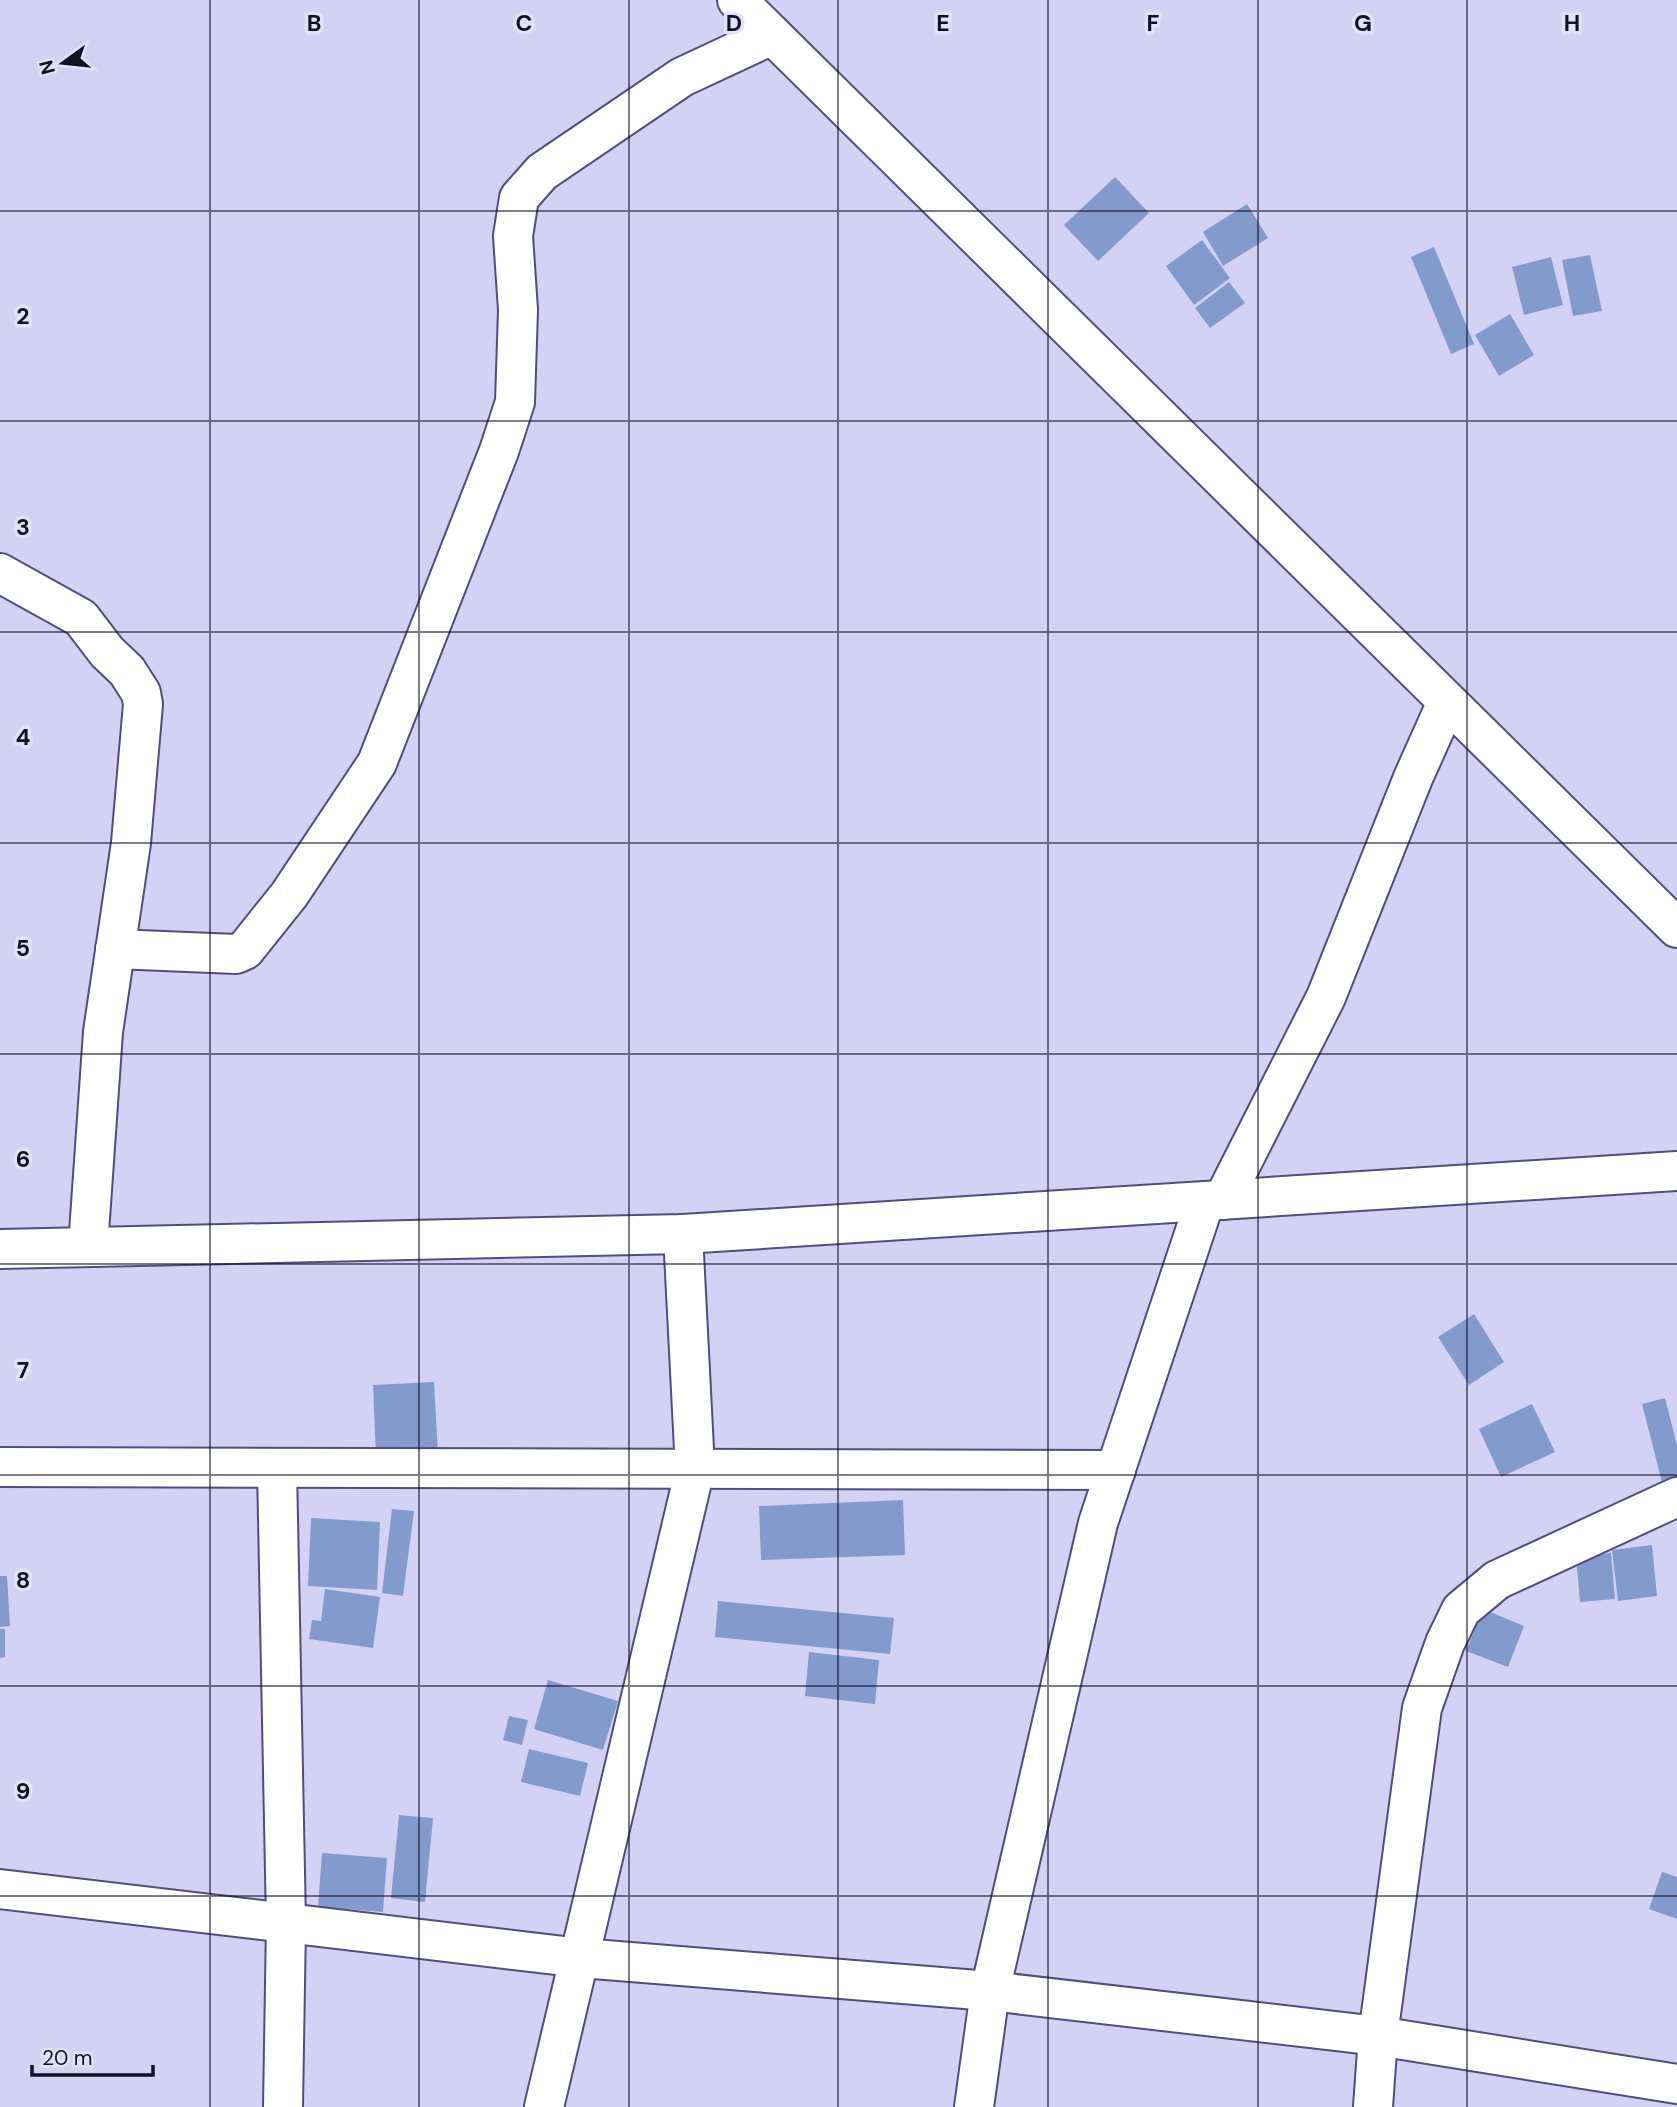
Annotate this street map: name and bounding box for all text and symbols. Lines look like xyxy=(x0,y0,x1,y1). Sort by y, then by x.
text: B xyxy=(307,8,321,38)
text: C xyxy=(516,8,532,38)
text: D xyxy=(726,8,742,38)
text: E xyxy=(936,8,950,38)
text: F xyxy=(1147,8,1160,38)
text: G xyxy=(1354,8,1372,38)
text: H xyxy=(1564,8,1580,38)
north arrow xyxy=(28,28,98,98)
text: N xyxy=(33,57,61,77)
text: 2 xyxy=(16,301,30,331)
text: 3 xyxy=(16,512,30,542)
text: 4 xyxy=(16,722,31,752)
text: 5 xyxy=(16,933,30,963)
text: 6 xyxy=(16,1144,30,1174)
text: 7 xyxy=(17,1355,29,1385)
text: 8 xyxy=(16,1565,30,1595)
text: 9 xyxy=(16,1776,30,1806)
scale bar xyxy=(32,2034,152,2078)
text: 20 m xyxy=(42,2044,93,2072)

